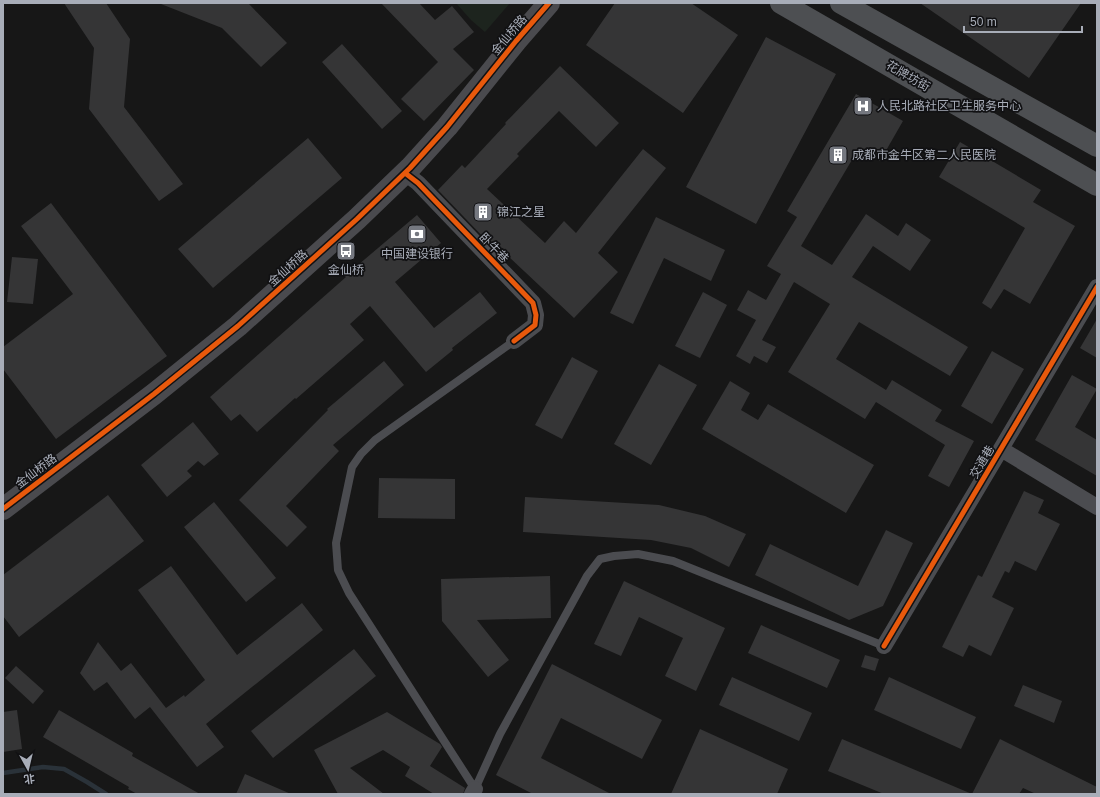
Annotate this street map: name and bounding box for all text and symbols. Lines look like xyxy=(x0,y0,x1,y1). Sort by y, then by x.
scale bar xyxy=(964,8,1082,34)
street label: 金仙桥路 xyxy=(488,12,530,58)
text: 50 m xyxy=(970,15,997,29)
street label: 花牌坊街 xyxy=(884,58,932,94)
hospital icon: 人民北路社区卫生服务中心 xyxy=(852,95,874,117)
place label: 人民北路社区卫生服务中心 xyxy=(877,99,1021,113)
building icon: 成都市金牛区第二人民医院 xyxy=(827,144,849,166)
place label: 成都市金牛区第二人民医院 xyxy=(852,148,996,162)
building icon: 锦江之星 xyxy=(472,201,494,223)
place label: 锦江之星 xyxy=(497,205,545,219)
bank icon: 中国建设银行 xyxy=(406,223,428,245)
street label: 卧牛巷 xyxy=(476,230,512,266)
bus stop icon: 金仙桥 xyxy=(335,240,357,262)
street label: 金仙桥路 xyxy=(265,247,311,289)
place label: 中国建设银行 xyxy=(381,247,453,261)
place label: 金仙桥 xyxy=(328,263,364,277)
street label: 交通巷 xyxy=(967,443,997,481)
street label: 金仙桥路 xyxy=(13,451,59,491)
north arrow xyxy=(8,749,48,789)
text: 北 xyxy=(23,772,36,786)

